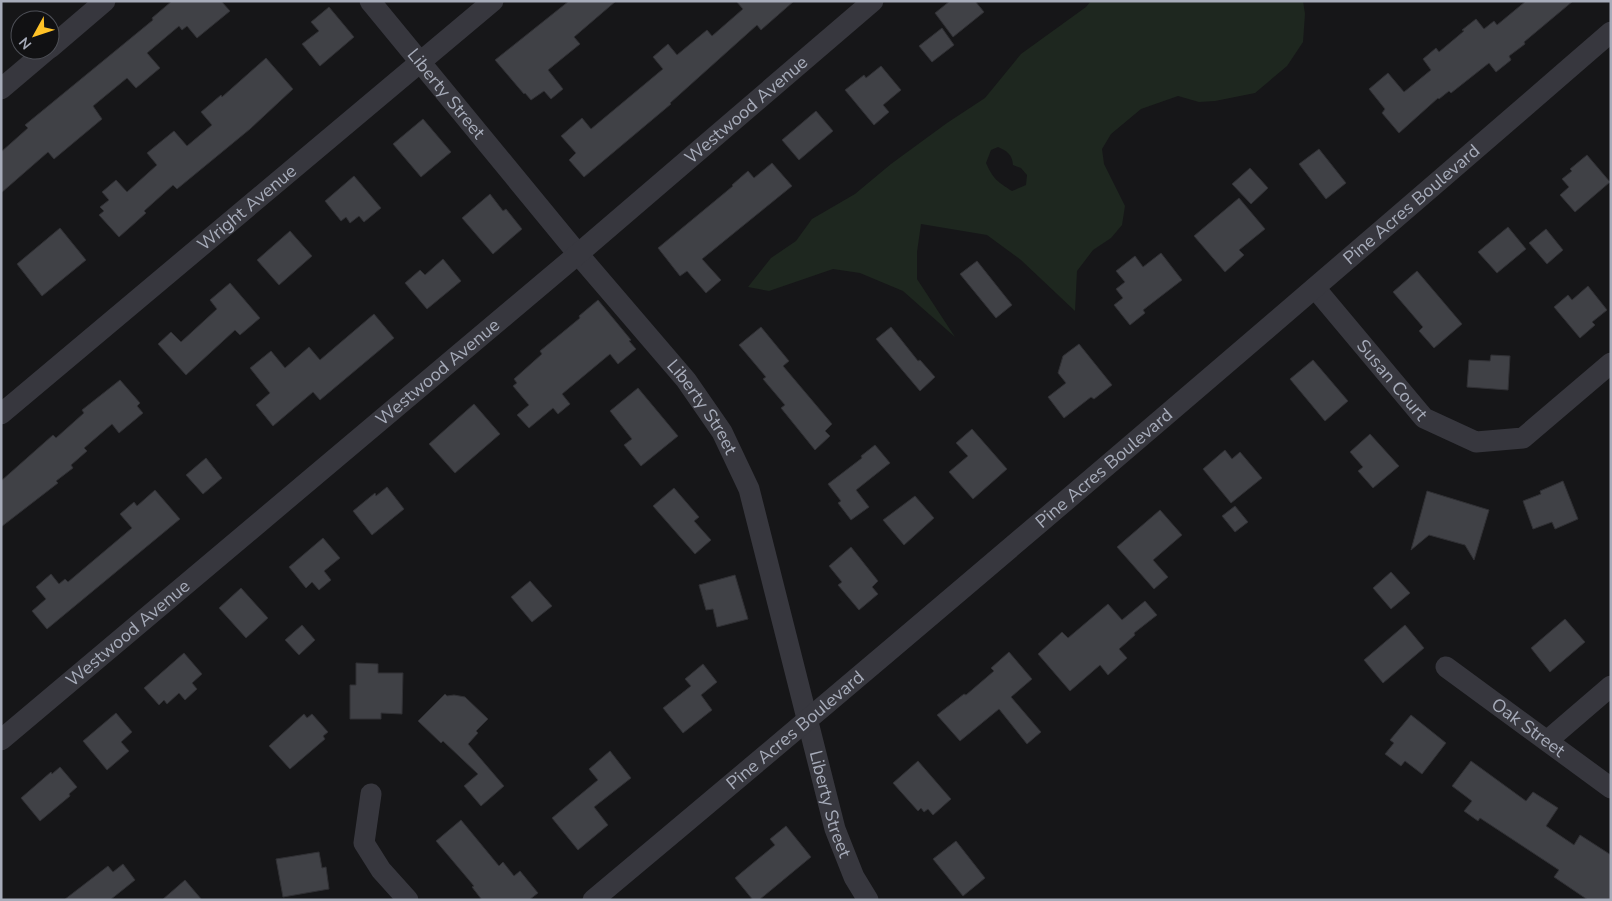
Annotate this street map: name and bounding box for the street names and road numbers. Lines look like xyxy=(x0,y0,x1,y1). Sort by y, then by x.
street label: Liberty Street xyxy=(402,43,491,145)
street label: Westwood Avenue xyxy=(680,50,813,169)
street label: Pine Acres Boulevard xyxy=(1338,139,1485,270)
street label: Wright Avenue xyxy=(192,159,301,256)
street label: Westwood Avenue xyxy=(371,313,505,431)
street label: Susan Court xyxy=(1351,334,1434,426)
street label: Liberty Street xyxy=(661,354,743,459)
street label: Pine Acres Boulevard xyxy=(1030,403,1178,533)
street label: Westwood Avenue xyxy=(61,574,195,692)
street label: Pine Acres Boulevard xyxy=(721,665,869,795)
street label: Oak Street xyxy=(1486,692,1571,763)
street label: Liberty Street xyxy=(804,748,857,862)

